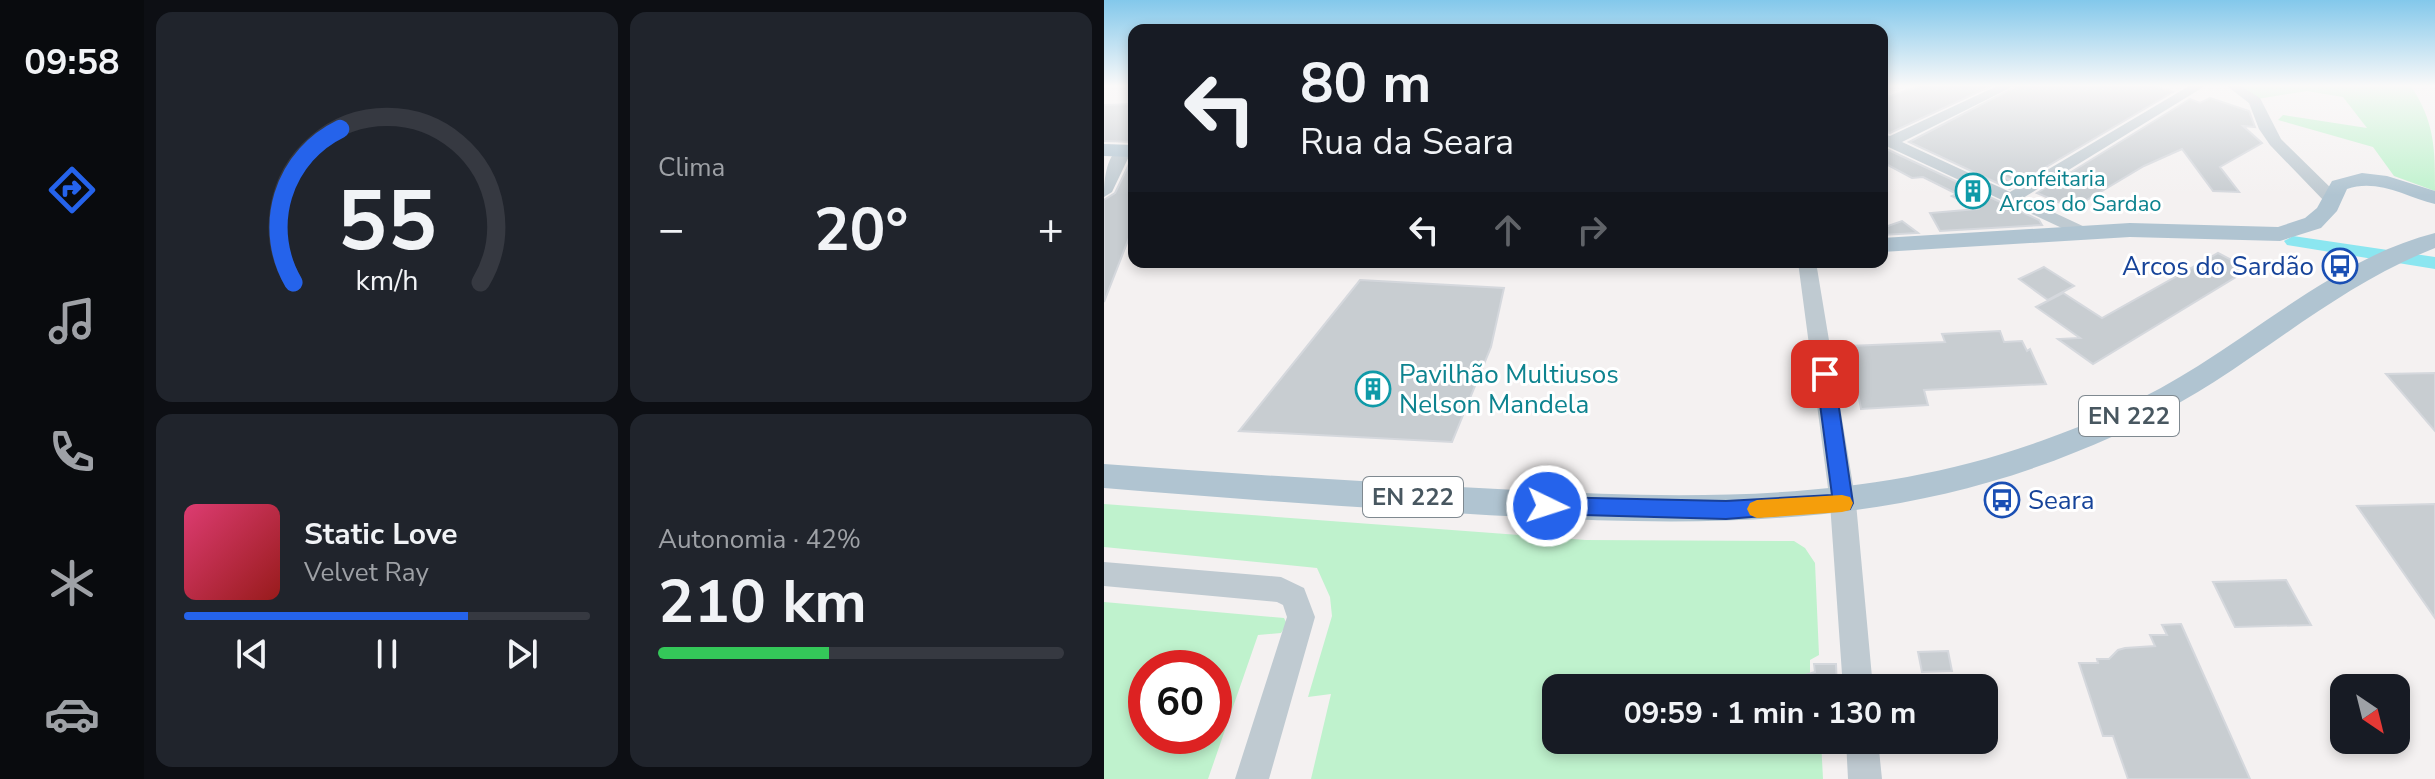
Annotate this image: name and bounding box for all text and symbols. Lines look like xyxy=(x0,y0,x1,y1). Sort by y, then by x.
text: 09:58 xyxy=(24,38,120,87)
text: 80 m xyxy=(1300,45,1431,122)
icon: left xyxy=(1168,56,1272,160)
text: Rua da Seara xyxy=(1300,118,1514,167)
text: Clima xyxy=(658,150,725,185)
icon: directions xyxy=(44,162,100,218)
text: 55 xyxy=(337,164,437,277)
place label: Confeitaria Arcos do Sardao xyxy=(1999,164,2162,219)
building icon: Confeitaria Arcos do Sardao xyxy=(1954,172,1992,210)
text: 20° xyxy=(814,189,908,271)
text: − xyxy=(658,200,684,260)
text: + xyxy=(1038,200,1064,260)
icon: left xyxy=(1402,208,1446,252)
icon: ahead xyxy=(1486,208,1530,252)
icon: right xyxy=(1570,208,1614,252)
bus stop icon: Arcos do Sardão xyxy=(2321,247,2359,285)
place label: Arcos do Sardão xyxy=(2122,249,2314,284)
text: km/h xyxy=(356,261,418,300)
icon: music xyxy=(44,293,100,349)
pin xyxy=(1791,340,1859,408)
icon: arrive xyxy=(1803,352,1847,396)
place label: Pavilhão Multiusos Nelson Mandela xyxy=(1399,357,1619,422)
building icon: Pavilhão Multiusos Nelson Mandela xyxy=(1354,370,1392,408)
road number: EN 222 xyxy=(2079,396,2179,436)
icon: phone xyxy=(44,424,100,480)
position arrow xyxy=(1505,464,1589,548)
road number: EN 222 xyxy=(1363,477,1463,517)
bus stop icon: Seara xyxy=(1983,481,2021,519)
place label: Seara xyxy=(2028,483,2095,518)
text: Static Love xyxy=(304,514,458,555)
text: Autonomia · 42% xyxy=(658,522,861,557)
icon: climate xyxy=(44,555,100,611)
text: Velvet Ray xyxy=(304,555,429,590)
text: 210 km xyxy=(658,561,867,643)
icon: previous xyxy=(230,632,274,676)
icon: pause xyxy=(365,632,409,676)
icon: next xyxy=(500,632,544,676)
speed limit sign: 60 xyxy=(1128,650,1232,754)
north arrow xyxy=(2330,674,2410,754)
map controls xyxy=(2330,674,2410,754)
icon: car xyxy=(44,686,100,742)
text: 09:59 · 1 min · 130 m xyxy=(1624,693,1916,734)

